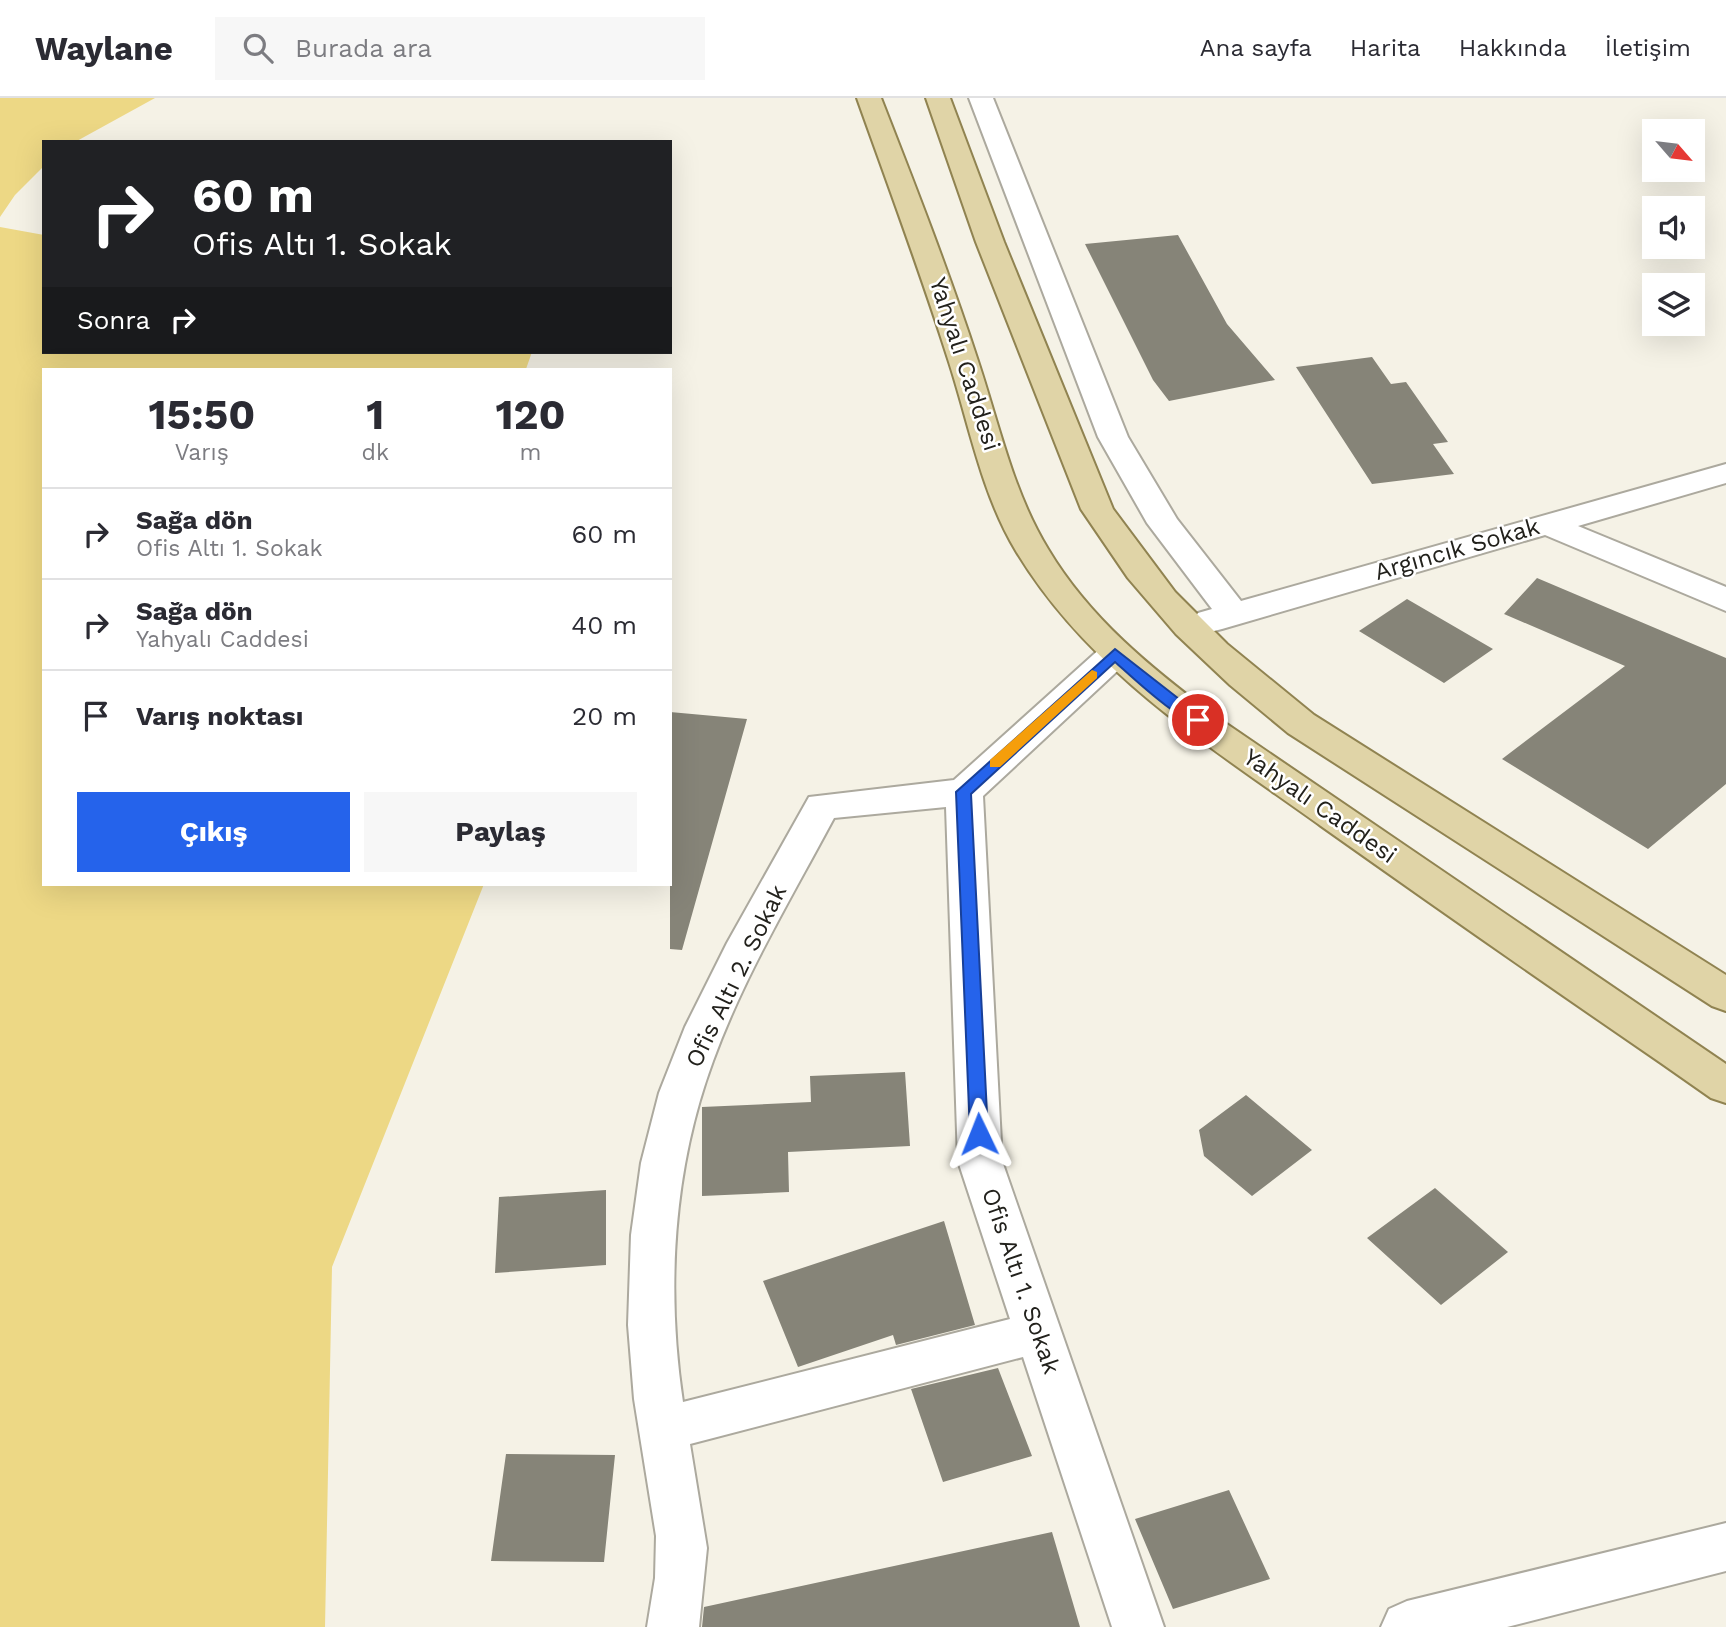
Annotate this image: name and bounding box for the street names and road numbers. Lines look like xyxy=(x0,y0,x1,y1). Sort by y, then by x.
street label: Yahyalı Caddesi xyxy=(924,274,1006,454)
street label: Argıncık Sokak xyxy=(1371,512,1543,586)
street label: Yahyalı Caddesi xyxy=(1238,743,1402,869)
street label: Ofis Altı 2. Sokak xyxy=(680,880,793,1072)
street label: Ofis Altı 1. Sokak xyxy=(976,1184,1066,1378)

